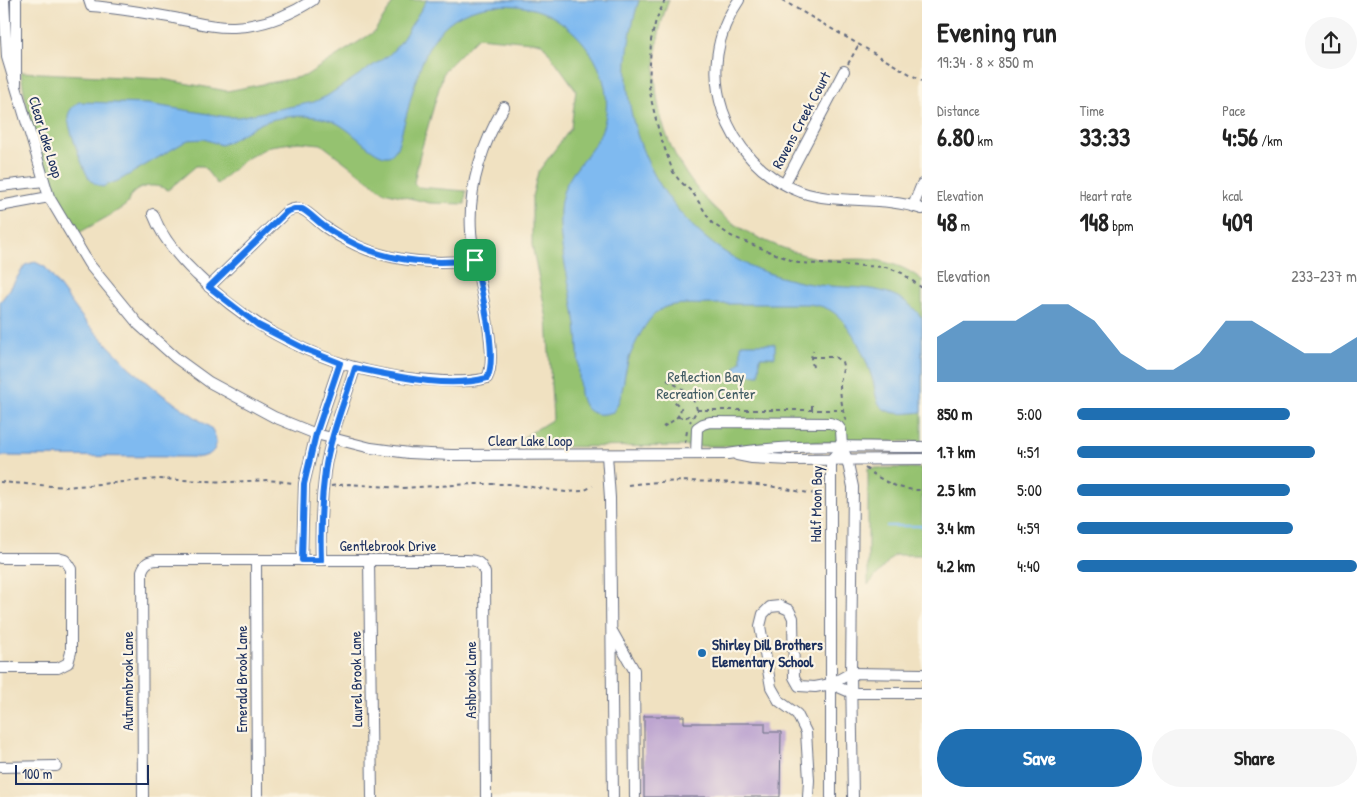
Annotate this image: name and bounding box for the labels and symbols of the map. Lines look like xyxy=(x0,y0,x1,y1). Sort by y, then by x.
street label: Ravens Creek Court xyxy=(766,67,836,172)
street label: Clear Lake Loop xyxy=(24,94,69,181)
pin xyxy=(454,239,496,281)
park label: Reflection Bay Recreation Center xyxy=(657,366,756,404)
street label: Clear Lake Loop xyxy=(488,430,573,451)
street label: Half Moon Bay xyxy=(805,465,827,543)
street label: Gentlebrook Drive xyxy=(339,535,437,556)
street label: Emerald Brook Lane xyxy=(231,625,252,733)
street label: Autumnbrook Lane xyxy=(117,631,138,731)
street label: Laurel Brook Lane xyxy=(345,631,367,727)
place label: Shirley Dill Brothers Elementary School xyxy=(712,634,823,673)
street label: Ashbrook Lane xyxy=(460,641,481,719)
marker: Shirley Dill Brothers Elementary School xyxy=(696,647,708,659)
scale bar xyxy=(15,762,149,785)

